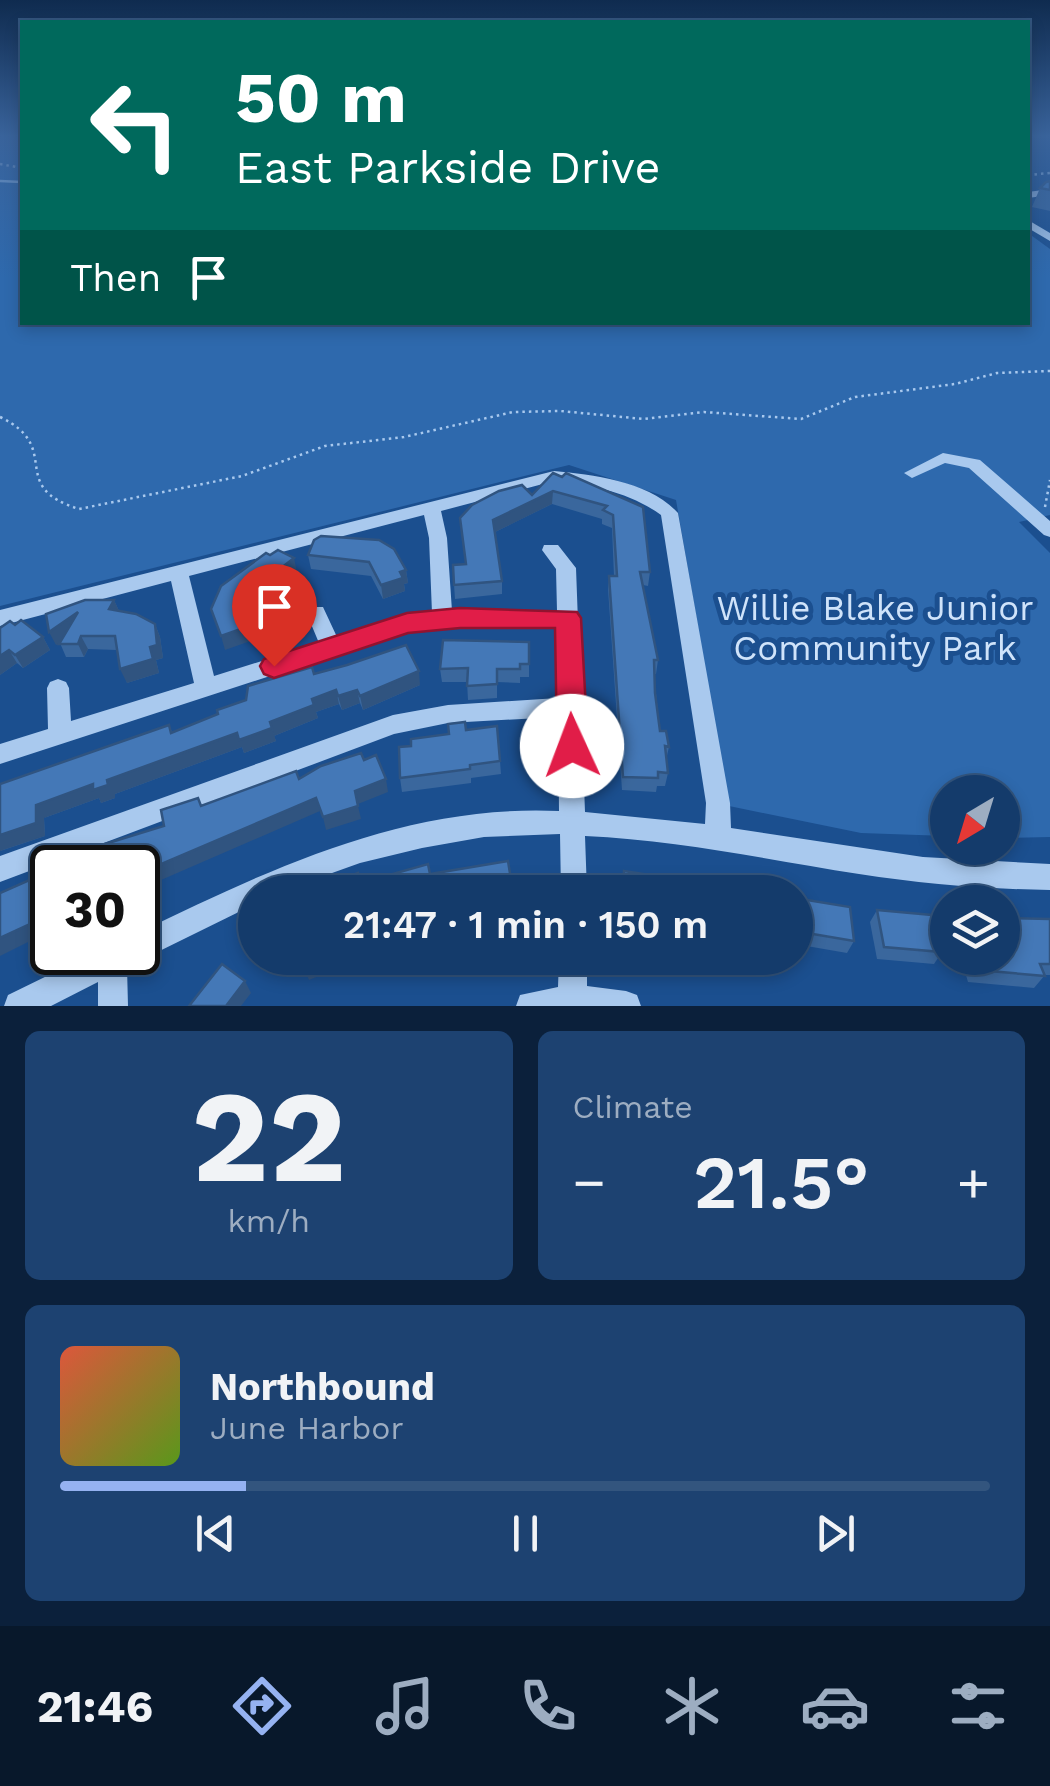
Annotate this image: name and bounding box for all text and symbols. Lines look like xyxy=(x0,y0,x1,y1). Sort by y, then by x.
text: 50 m xyxy=(235,57,407,139)
icon: left xyxy=(70,60,200,190)
text: East Parkside Drive xyxy=(235,141,661,194)
icon: arrive xyxy=(181,250,236,305)
text: Then xyxy=(70,256,161,300)
pin xyxy=(232,564,317,667)
icon: arrive xyxy=(247,579,302,634)
park label: Willie Blake Junior Community Park xyxy=(716,587,1034,669)
position arrow xyxy=(520,694,624,798)
north arrow xyxy=(930,775,1020,865)
map controls xyxy=(930,775,1020,975)
speed limit sign: 30 xyxy=(30,845,160,975)
button: layers xyxy=(930,885,1020,975)
text: 21:47 · 1 min · 150 m xyxy=(343,903,708,947)
text: 22 xyxy=(191,1060,346,1213)
text: Climate xyxy=(573,1088,693,1126)
text: 21.5° xyxy=(693,1138,869,1226)
text: − xyxy=(573,1150,606,1214)
text: + xyxy=(957,1150,990,1214)
text: km/h xyxy=(228,1202,310,1240)
text: Northbound xyxy=(210,1365,435,1409)
text: June Harbor xyxy=(210,1409,404,1447)
icon: previous xyxy=(188,1506,243,1561)
icon: pause xyxy=(498,1506,553,1561)
icon: next xyxy=(808,1506,863,1561)
icon: directions xyxy=(227,1671,297,1741)
icon: music xyxy=(370,1671,440,1741)
icon: phone xyxy=(513,1671,583,1741)
icon: climate xyxy=(657,1671,727,1741)
icon: car xyxy=(800,1671,870,1741)
icon: filters xyxy=(943,1671,1013,1741)
text: 21:46 xyxy=(37,1680,153,1733)

